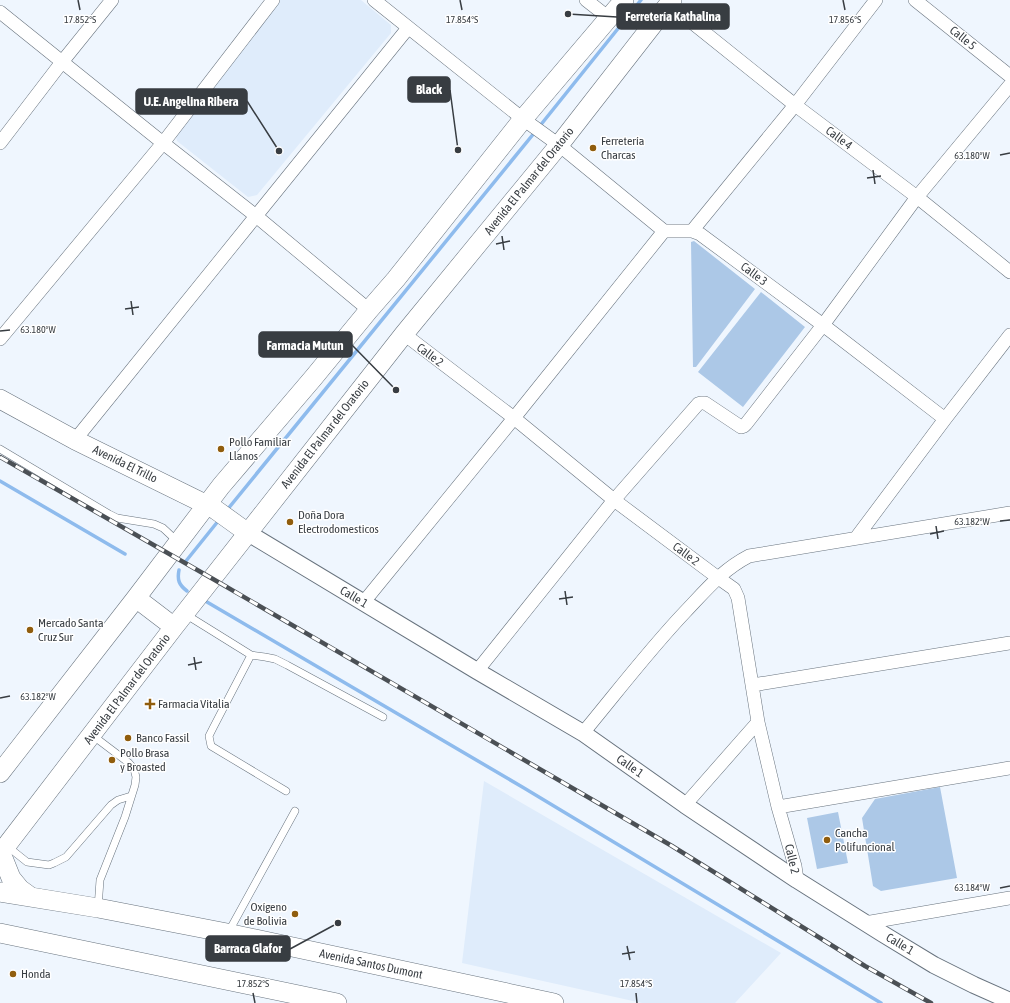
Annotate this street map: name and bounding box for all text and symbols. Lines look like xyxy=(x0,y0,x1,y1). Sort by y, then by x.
callout: Ferretería Kathalina xyxy=(617,4,729,29)
text: Ferretería Kathalina xyxy=(625,9,721,24)
text: 17.852°S xyxy=(64,14,96,25)
text: 17.854°S xyxy=(446,14,478,25)
text: 17.856°S xyxy=(829,14,861,25)
street label: Calle 5 xyxy=(947,23,979,53)
callout: Black xyxy=(408,77,450,102)
text: Black xyxy=(416,82,442,97)
callout: U.E. Angelina Ribera xyxy=(136,89,247,114)
text: U.E. Angelina Ribera xyxy=(143,94,239,109)
street label: Calle 4 xyxy=(823,123,855,153)
street label: Avenida El Palmar del Oratorio xyxy=(481,124,577,238)
place label: Ferretería Charcas xyxy=(601,134,644,162)
marker: Ferretería Charcas xyxy=(588,143,598,153)
text: 63.180°W xyxy=(954,150,990,161)
street label: Calle 3 xyxy=(738,259,770,289)
text: 63.180°W xyxy=(20,324,56,335)
callout: Farmacia Mutun xyxy=(259,332,352,357)
text: Farmacia Mutun xyxy=(266,338,344,353)
street label: Calle 2 xyxy=(414,340,446,370)
street label: Avenida El Palmar del Oratorio xyxy=(278,377,372,491)
place label: Pollo Familiar Llanos xyxy=(229,435,291,463)
street label: Avenida El Trillo xyxy=(90,442,160,486)
marker: Pollo Familiar Llanos xyxy=(216,444,226,454)
place label: Doña Dora Electrodomesticos xyxy=(298,508,379,536)
text: 63.182°W xyxy=(954,516,990,527)
marker: Doña Dora Electrodomesticos xyxy=(285,517,295,527)
street label: Calle 2 xyxy=(670,539,702,569)
street label: Calle 1 xyxy=(338,583,371,611)
place label: Mercado Santa Cruz Sur xyxy=(38,616,104,644)
marker: Mercado Santa Cruz Sur xyxy=(25,625,35,635)
street label: Avenida El Palmar del Oratorio xyxy=(81,631,173,747)
text: 63.182°W xyxy=(20,691,56,702)
place label: Farmacia Vitalia xyxy=(158,697,230,711)
marker: Farmacia Vitalia xyxy=(145,699,155,709)
place label: Banco Fassil xyxy=(136,731,190,745)
marker: Banco Fassil xyxy=(123,733,133,743)
place label: Pollo Brasa y Broasted xyxy=(120,746,169,774)
street label: Calle 1 xyxy=(614,752,647,781)
marker: Pollo Brasa y Broasted xyxy=(107,755,117,765)
place label: Cancha Polifuncional xyxy=(835,826,896,854)
marker: Cancha Polifuncional xyxy=(822,835,832,845)
street label: Calle 2 xyxy=(782,843,802,875)
text: 63.184°W xyxy=(954,882,990,893)
place label: Oxígeno de Bolivia xyxy=(244,900,287,928)
marker: Oxígeno de Bolivia xyxy=(290,909,300,919)
street label: Calle 1 xyxy=(884,930,917,958)
callout: Barraca Glafor xyxy=(206,936,290,961)
text: Barraca Glafor xyxy=(214,941,283,956)
street label: Avenida Santos Dumont xyxy=(318,946,424,982)
place label: Honda xyxy=(21,967,51,981)
marker: Honda xyxy=(8,969,18,979)
text: 17.852°S xyxy=(237,978,269,989)
text: 17.854°S xyxy=(620,978,652,989)

